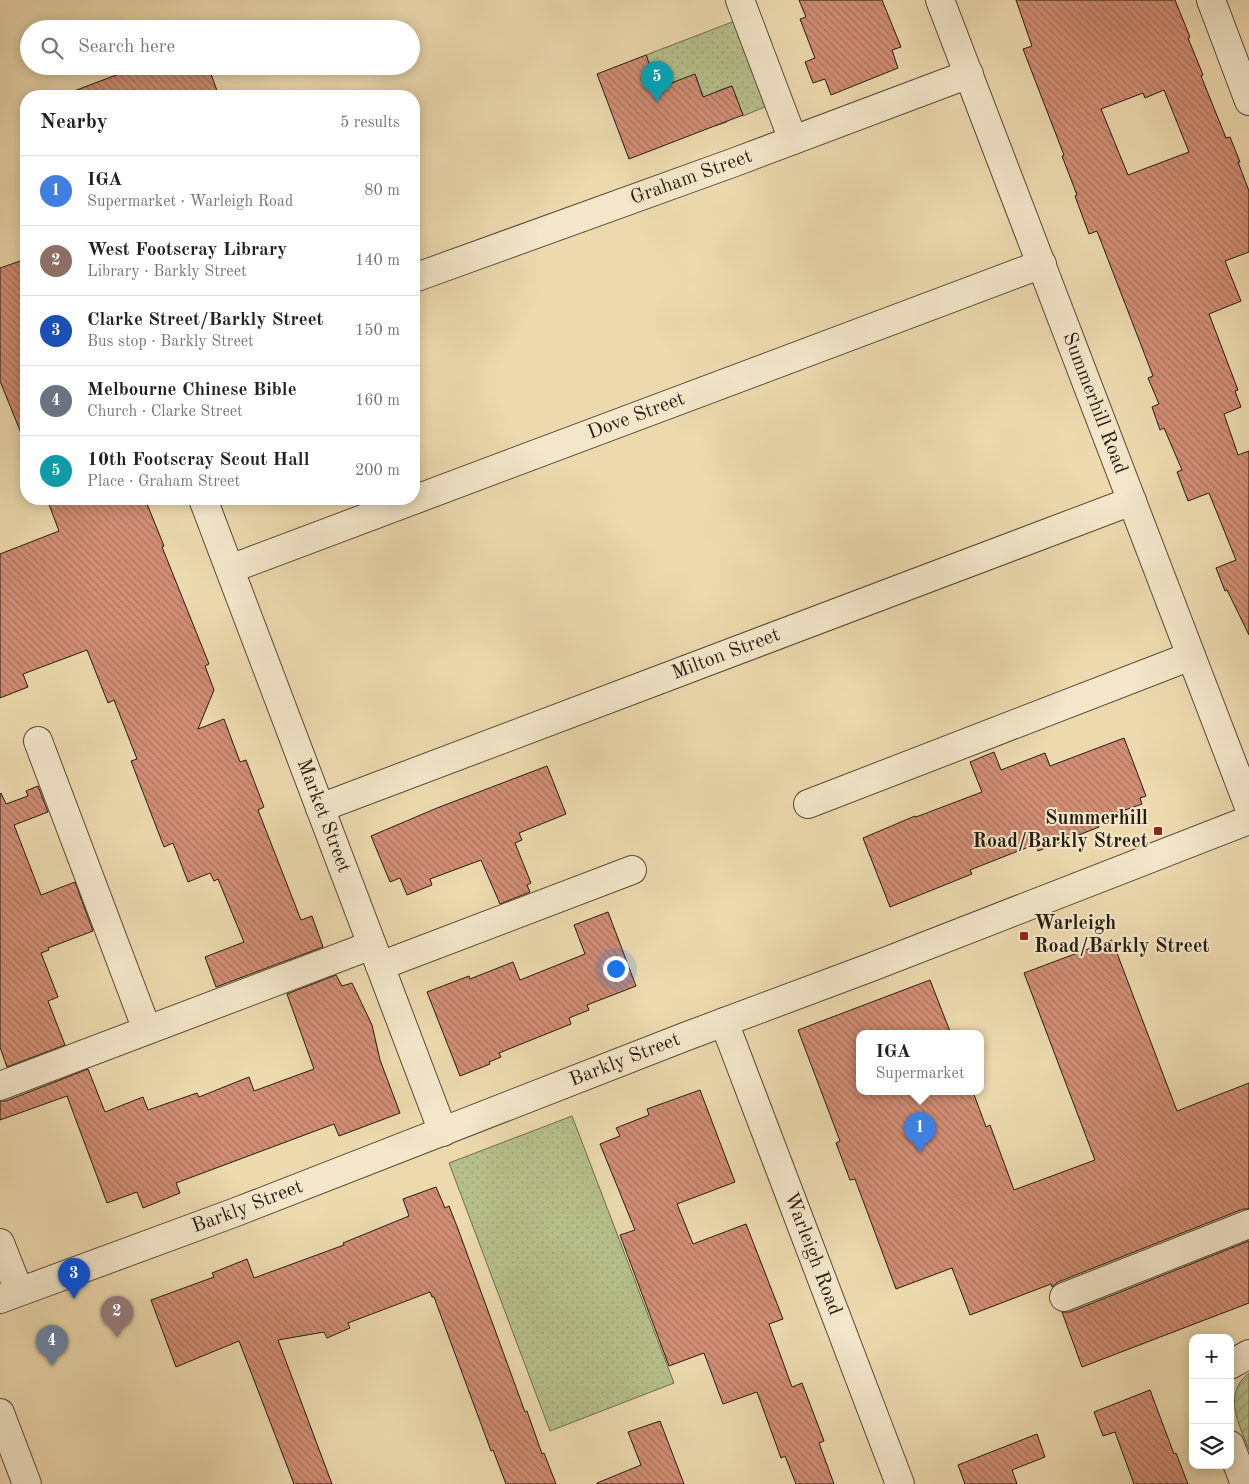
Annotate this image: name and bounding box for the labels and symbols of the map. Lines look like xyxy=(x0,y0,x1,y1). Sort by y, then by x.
pin: 5 xyxy=(641,61,673,102)
street label: Graham Street xyxy=(628,146,755,209)
street label: Summerhill Road xyxy=(1058,330,1131,477)
street label: Dove Street xyxy=(585,389,688,444)
street label: Milton Street xyxy=(669,625,783,684)
street label: Market Street xyxy=(293,756,354,876)
place label: Summerhill Road/Barkly Street xyxy=(972,809,1148,852)
marker: Summerhill Road/Barkly Street xyxy=(1152,825,1164,837)
place label: Warleigh Road/Barkly Street xyxy=(1034,914,1210,957)
marker: Warleigh Road/Barkly Street xyxy=(1018,930,1030,942)
your location xyxy=(603,956,629,982)
street label: Barkly Street xyxy=(567,1030,683,1091)
pin: 1 xyxy=(904,1112,936,1153)
street label: Barkly Street xyxy=(189,1177,306,1237)
street label: Warleigh Road xyxy=(780,1190,845,1318)
pin: 3 xyxy=(58,1258,90,1299)
pin: 2 xyxy=(101,1296,133,1337)
pin: 4 xyxy=(36,1325,68,1366)

